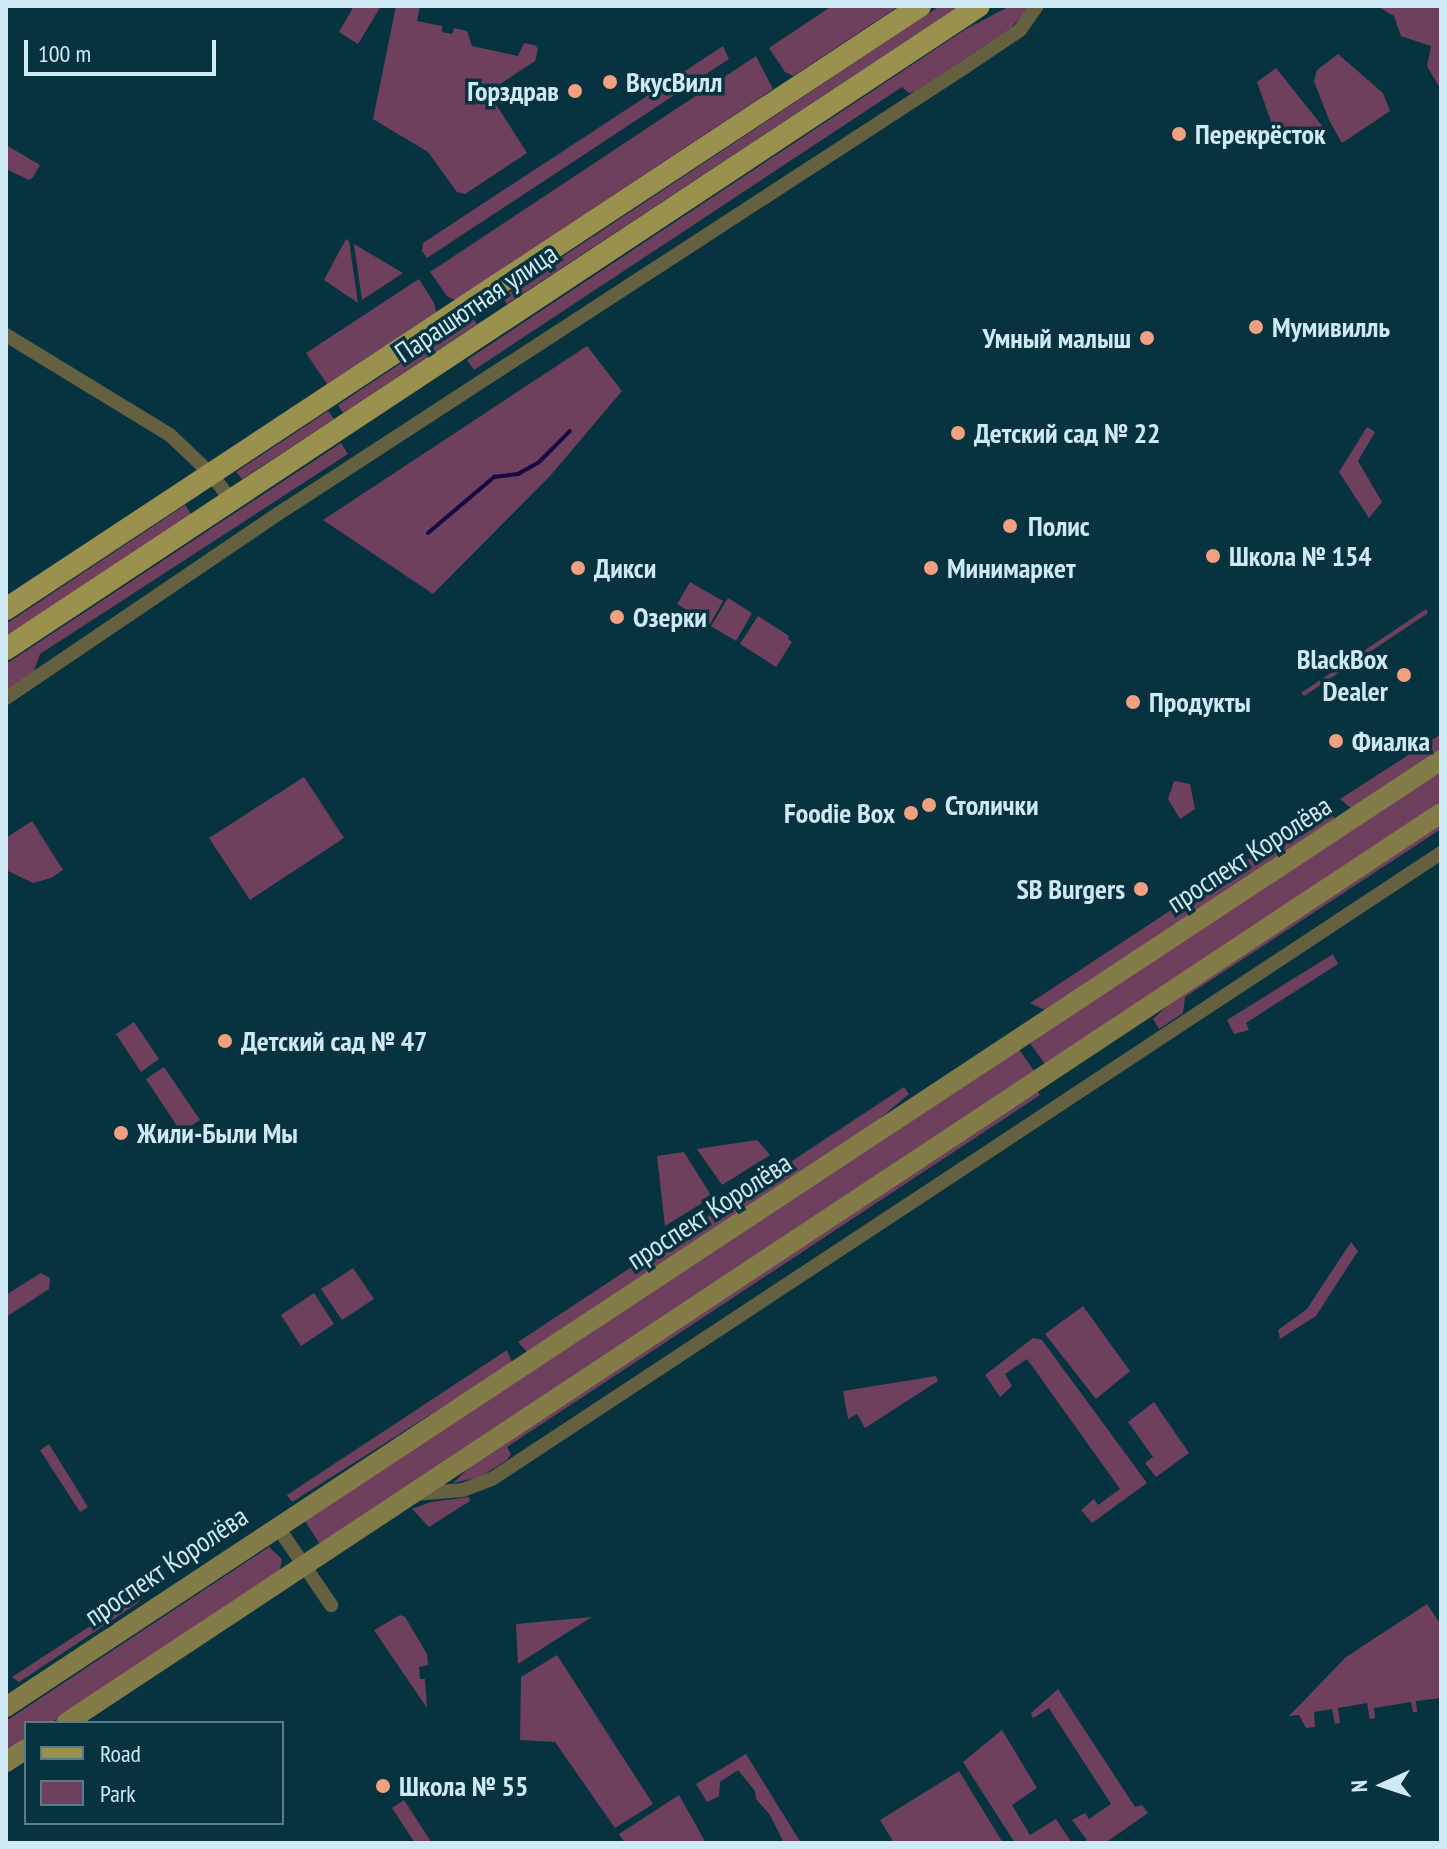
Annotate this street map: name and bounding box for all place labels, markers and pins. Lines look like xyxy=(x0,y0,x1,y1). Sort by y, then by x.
place label: ВкусВилл xyxy=(626,65,722,99)
marker: ВкусВилл xyxy=(601,73,619,91)
place label: Горздрав xyxy=(467,74,559,108)
marker: Горздрав xyxy=(566,82,584,100)
place label: Перекрёсток xyxy=(1195,117,1325,151)
marker: Перекрёсток xyxy=(1170,125,1188,143)
place label: Мумивилль xyxy=(1272,310,1390,344)
marker: Мумивилль xyxy=(1247,318,1265,336)
place label: Умный малыш xyxy=(982,321,1131,355)
marker: Умный малыш xyxy=(1138,329,1156,347)
place label: Детский сад № 22 xyxy=(974,416,1160,450)
marker: Детский сад № 22 xyxy=(949,424,967,442)
place label: Полис xyxy=(1028,509,1090,543)
marker: Полис xyxy=(999,515,1021,537)
place label: Школа № 154 xyxy=(1229,539,1372,573)
marker: Школа № 154 xyxy=(1204,547,1222,565)
place label: Дикси xyxy=(594,551,656,585)
place label: Минимаркет xyxy=(947,551,1076,585)
marker: Дикси xyxy=(569,559,587,577)
marker: Минимаркет xyxy=(922,559,940,577)
place label: Озерки xyxy=(633,600,707,634)
marker: Озерки xyxy=(608,608,626,626)
place label: BlackBox Dealer xyxy=(1297,642,1388,708)
marker: BlackBox Dealer xyxy=(1395,666,1413,684)
place label: Продукты xyxy=(1149,685,1251,719)
marker: Продукты xyxy=(1124,693,1142,711)
place label: Фиалка xyxy=(1352,724,1430,758)
marker: Фиалка xyxy=(1327,732,1345,750)
place label: Столички xyxy=(945,788,1039,822)
place label: Foodie Box xyxy=(784,796,895,830)
marker: Столички xyxy=(920,796,938,814)
marker: Foodie Box xyxy=(902,804,920,822)
place label: SB Burgers xyxy=(1016,872,1125,906)
marker: SB Burgers xyxy=(1132,880,1150,898)
place label: Детский сад № 47 xyxy=(241,1024,427,1058)
marker: Детский сад № 47 xyxy=(216,1032,234,1050)
place label: Жили-Были Мы xyxy=(137,1116,298,1150)
marker: Жили-Были Мы xyxy=(112,1124,130,1142)
place label: Школа № 55 xyxy=(399,1769,528,1803)
marker: Школа № 55 xyxy=(374,1777,392,1795)

